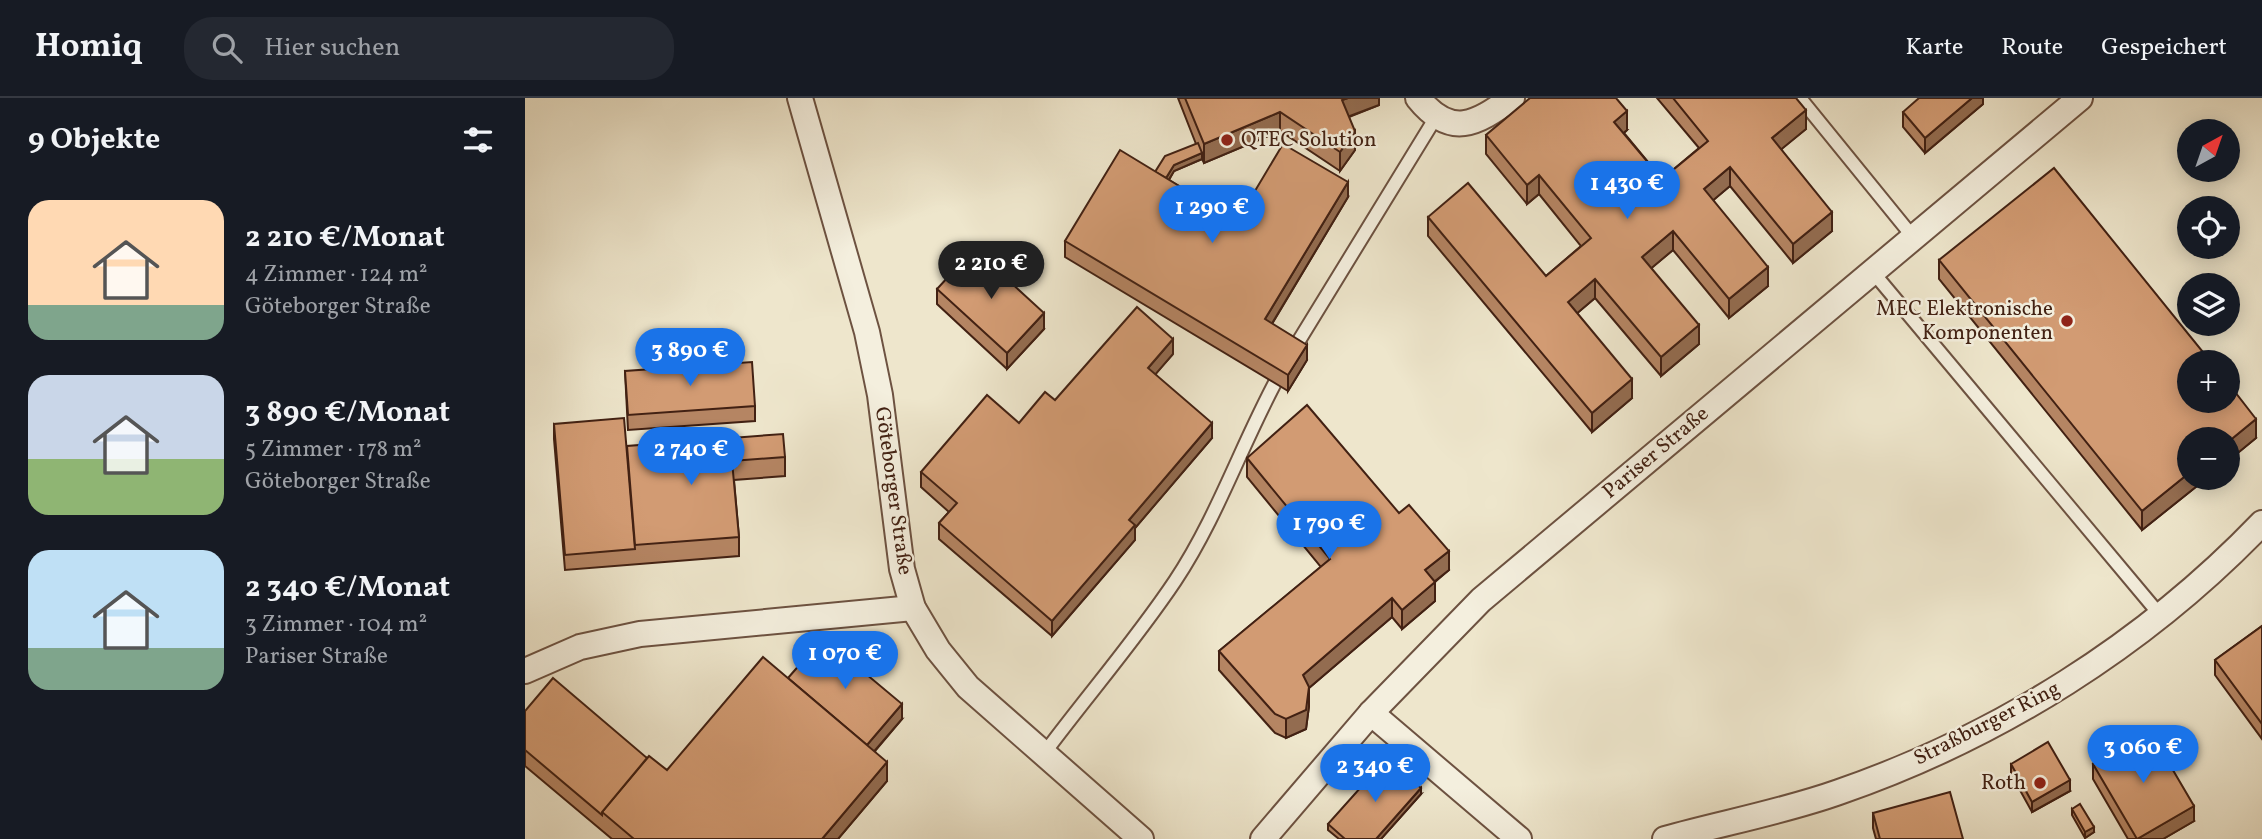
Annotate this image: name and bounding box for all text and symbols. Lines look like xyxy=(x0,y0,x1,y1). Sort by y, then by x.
search box xyxy=(184,17,674,80)
text: Homiq xyxy=(35,25,142,71)
icon: search xyxy=(208,29,246,67)
text: Hier suchen xyxy=(264,30,400,66)
text: Karte xyxy=(1906,31,1963,65)
text: Route xyxy=(2001,31,2063,65)
text: Gespeichert xyxy=(2101,31,2227,65)
text: 9 Objekte xyxy=(28,119,160,161)
north arrow xyxy=(2177,119,2240,182)
map controls xyxy=(2177,119,2240,490)
icon: filters xyxy=(459,121,497,159)
place label: QTEC Solution xyxy=(1241,126,1377,155)
marker: QTEC Solution xyxy=(1219,132,1235,148)
pin: 1 430 € xyxy=(1562,162,1692,221)
text: 1 430 € xyxy=(1590,168,1664,200)
pin: 1 290 € xyxy=(1147,186,1277,245)
text: 1 290 € xyxy=(1175,192,1249,224)
button: locate xyxy=(2177,196,2240,259)
text: 2 210 €/Monat xyxy=(245,217,445,259)
icon: home xyxy=(84,228,168,312)
pin: 2 210 € xyxy=(926,242,1056,301)
text: 2 210 € xyxy=(954,248,1028,280)
text: 4 Zimmer · 124 m² xyxy=(245,259,428,291)
button: layers xyxy=(2177,273,2240,336)
text: Göteborger Straße xyxy=(245,291,431,323)
place label: MEC Elektronische Komponenten xyxy=(1876,295,2053,348)
marker: MEC Elektronische Komponenten xyxy=(2059,313,2075,329)
pin: 3 890 € xyxy=(625,328,755,388)
text: 3 890 € xyxy=(651,335,729,367)
button: + xyxy=(2177,350,2240,413)
text: 3 890 €/Monat xyxy=(245,392,450,434)
street label: Pariser Straße xyxy=(1597,400,1715,506)
icon: home xyxy=(84,403,168,487)
street label: Göteborger Straße xyxy=(867,405,919,577)
button: − xyxy=(2177,427,2240,490)
pin: 2 740 € xyxy=(626,428,756,487)
text: 5 Zimmer · 178 m² xyxy=(245,434,422,466)
text: 2 740 € xyxy=(654,434,728,466)
text: Göteborger Straße xyxy=(245,466,431,498)
pin: 1 790 € xyxy=(1264,502,1394,561)
text: 1 790 € xyxy=(1292,508,1366,540)
text: 2 340 €/Monat xyxy=(245,567,450,609)
icon: home xyxy=(84,578,168,662)
text: 3 Zimmer · 104 m² xyxy=(245,609,427,641)
pin: 1 070 € xyxy=(780,632,910,691)
text: 1 070 € xyxy=(808,638,882,670)
text: Pariser Straße xyxy=(245,641,388,673)
street label: Straßburger Ring xyxy=(1909,675,2065,773)
pin: 3 060 € xyxy=(2078,726,2208,785)
text: 3 060 € xyxy=(2104,732,2183,764)
pin: 2 340 € xyxy=(1310,744,1440,804)
text: 2 340 € xyxy=(1336,751,1414,783)
place label: Roth xyxy=(1981,769,2026,798)
marker: Roth xyxy=(2032,775,2048,791)

